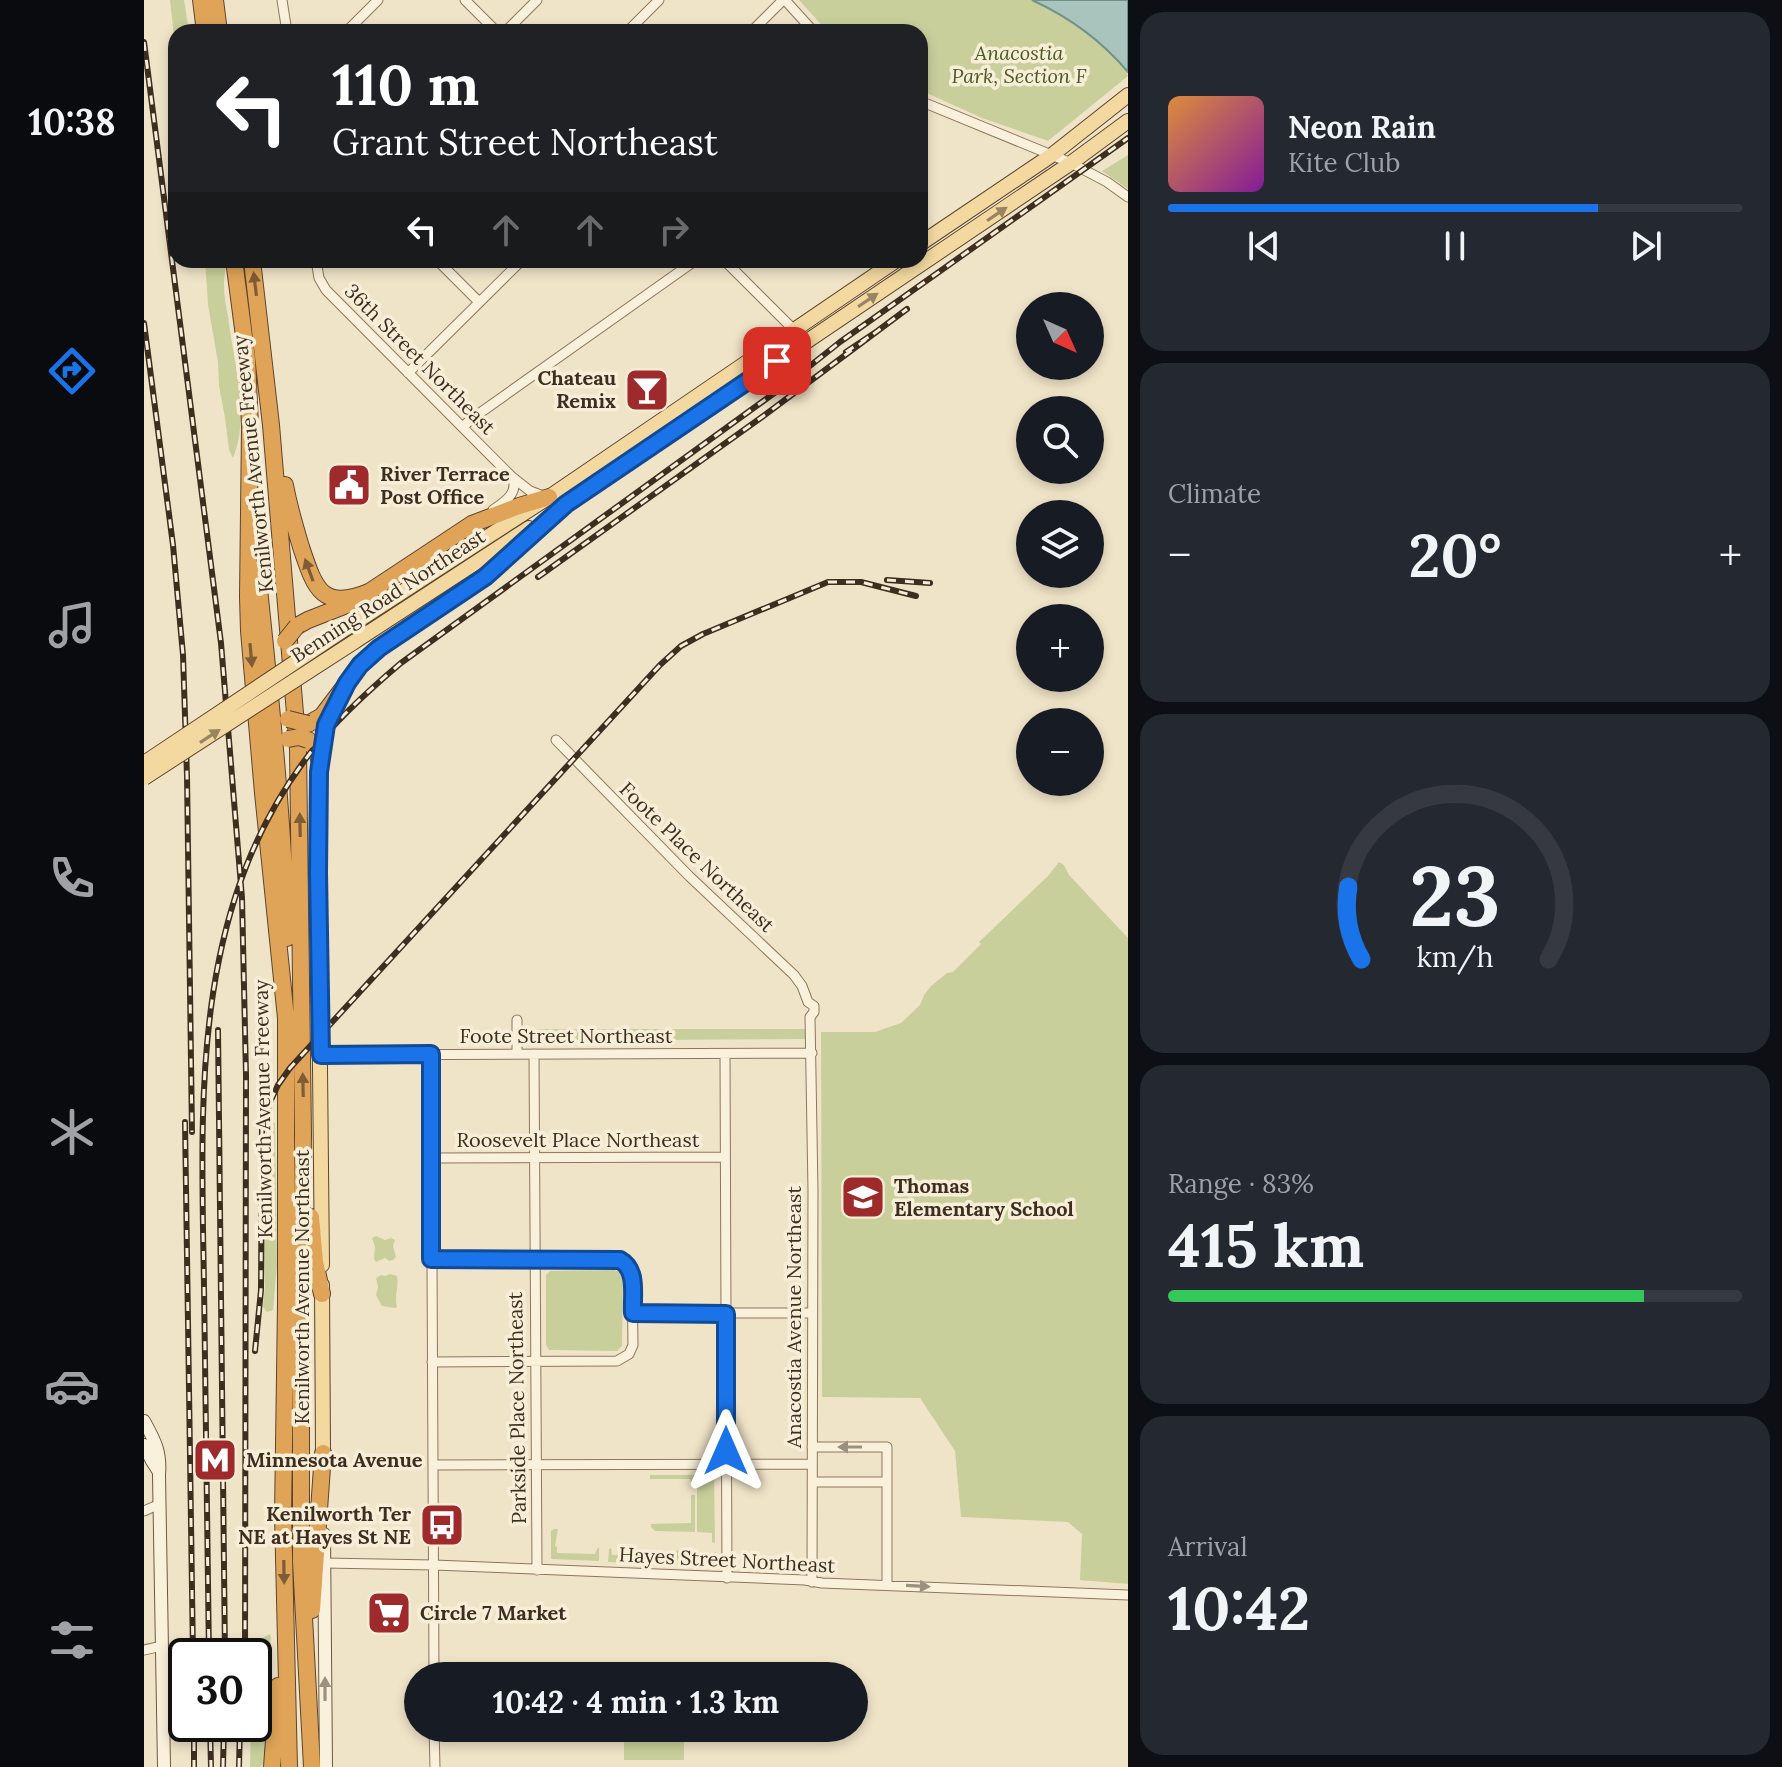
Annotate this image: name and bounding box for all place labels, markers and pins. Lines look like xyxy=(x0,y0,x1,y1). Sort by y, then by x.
pin xyxy=(743,327,811,395)
place label: Chateau Remix xyxy=(538,365,616,413)
bar icon: Chateau Remix xyxy=(623,366,671,414)
public building icon: River Terrace Post Office xyxy=(325,461,373,509)
place label: River Terrace Post Office xyxy=(380,461,510,509)
school or university icon: Thomas Elementary School xyxy=(839,1173,887,1221)
place label: Thomas Elementary School xyxy=(894,1173,1074,1221)
metro station icon: Minnesota Avenue xyxy=(191,1436,239,1484)
place label: Minnesota Avenue xyxy=(246,1447,423,1472)
place label: Kenilworth Ter NE at Hayes St NE xyxy=(238,1501,411,1549)
bus stop icon: Kenilworth Ter NE at Hayes St NE xyxy=(418,1501,466,1549)
supermarket icon: Circle 7 Market xyxy=(365,1589,413,1637)
place label: Circle 7 Market xyxy=(420,1600,567,1625)

